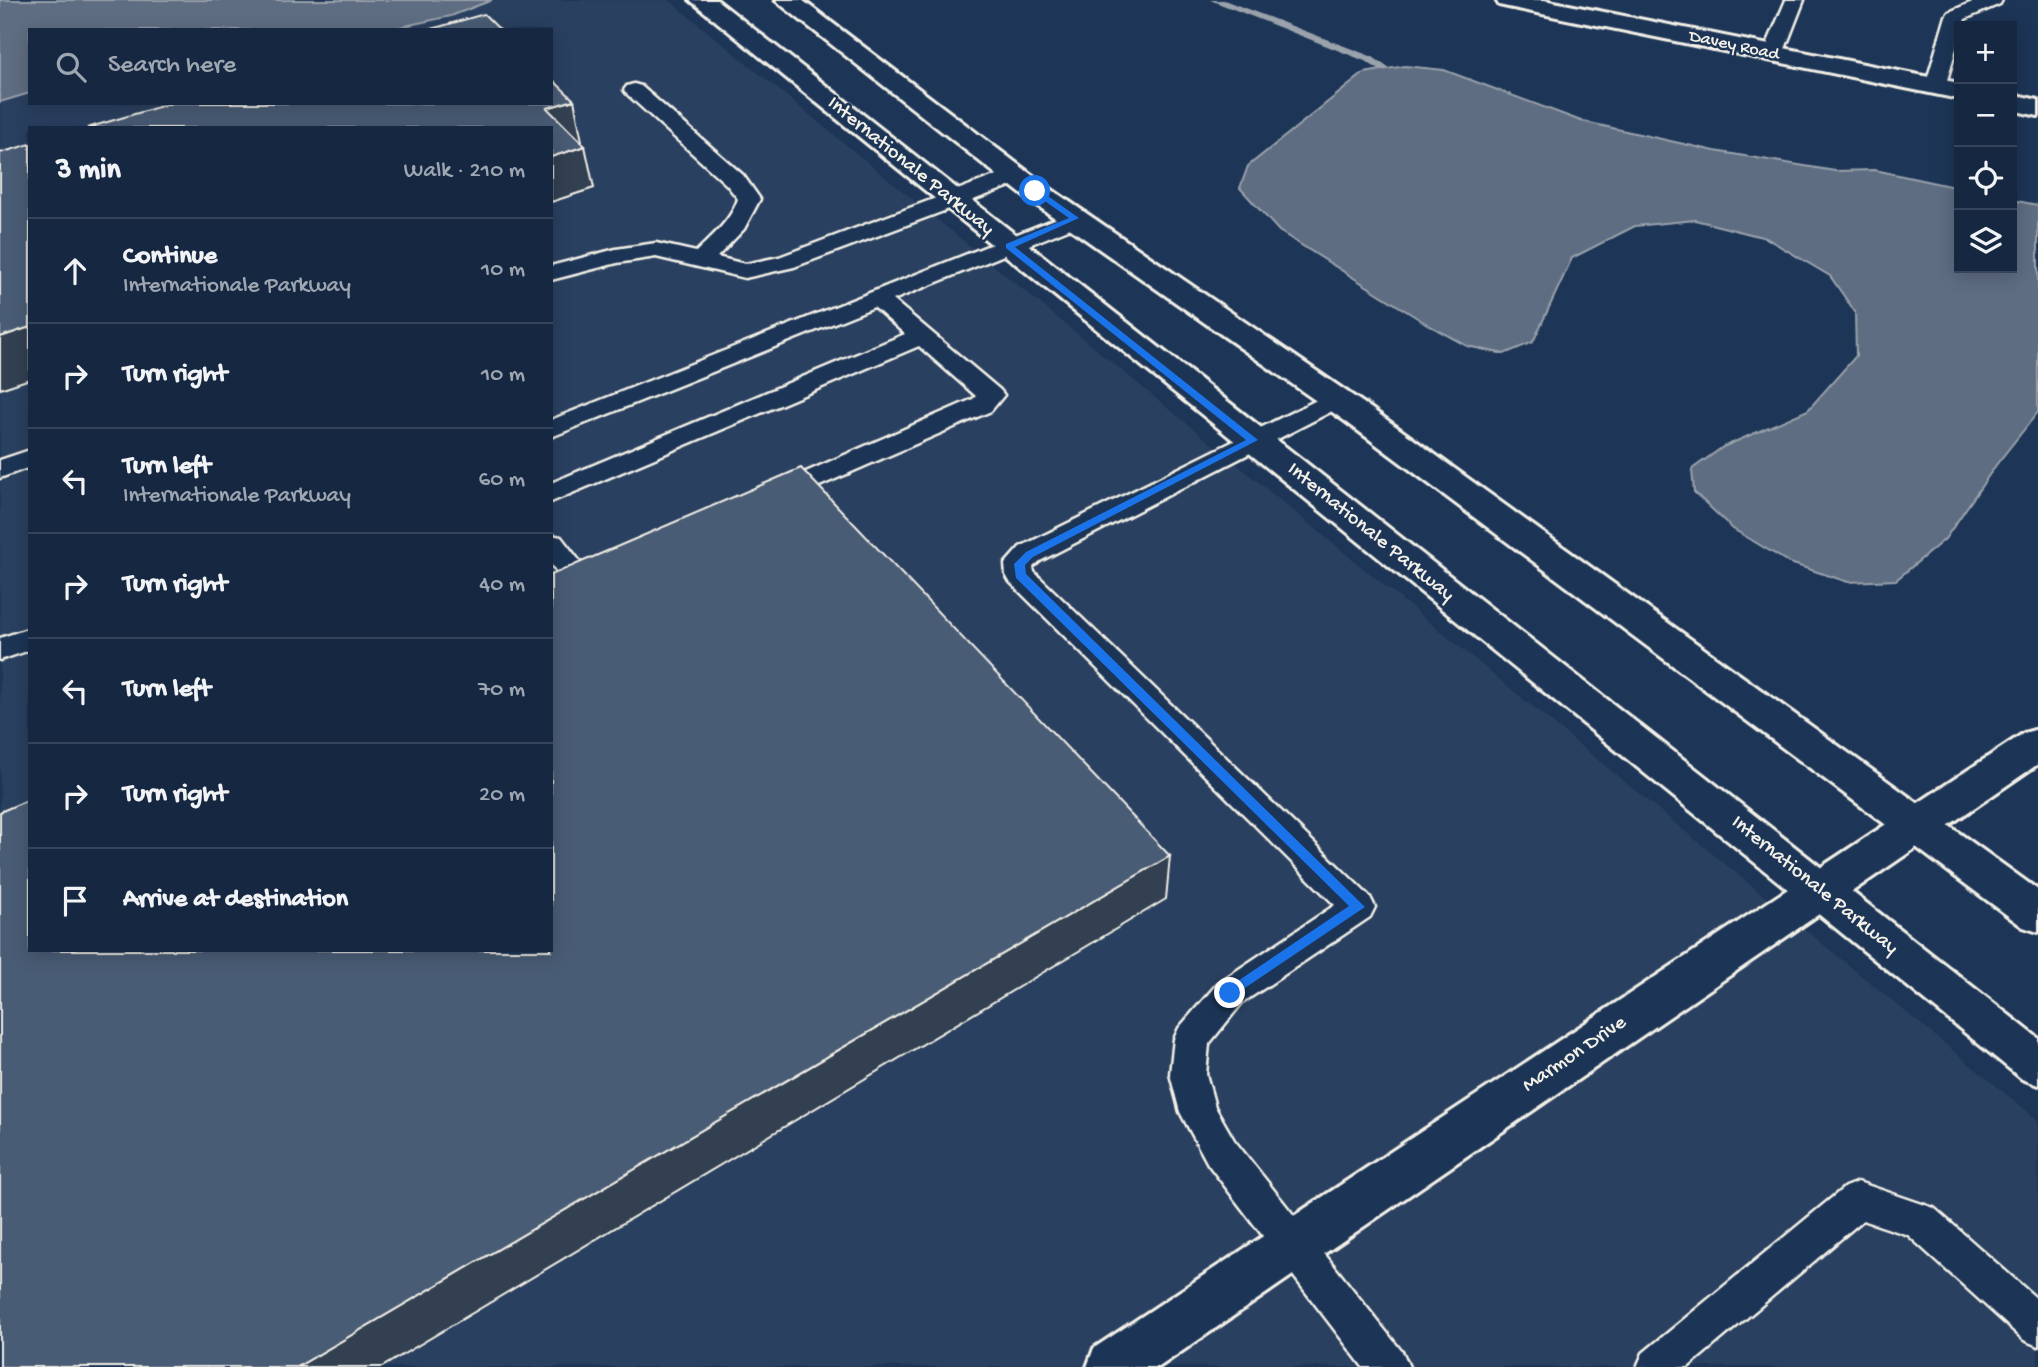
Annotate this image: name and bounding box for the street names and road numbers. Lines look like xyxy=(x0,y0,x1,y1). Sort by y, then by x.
street label: Davey Road xyxy=(1686,26,1782,66)
street label: Internationale Parkway xyxy=(821,92,999,242)
street label: Internationale Parkway xyxy=(1281,458,1459,608)
street label: Internationale Parkway xyxy=(1725,811,1903,961)
street label: Marmon Drive xyxy=(1518,1010,1633,1099)

